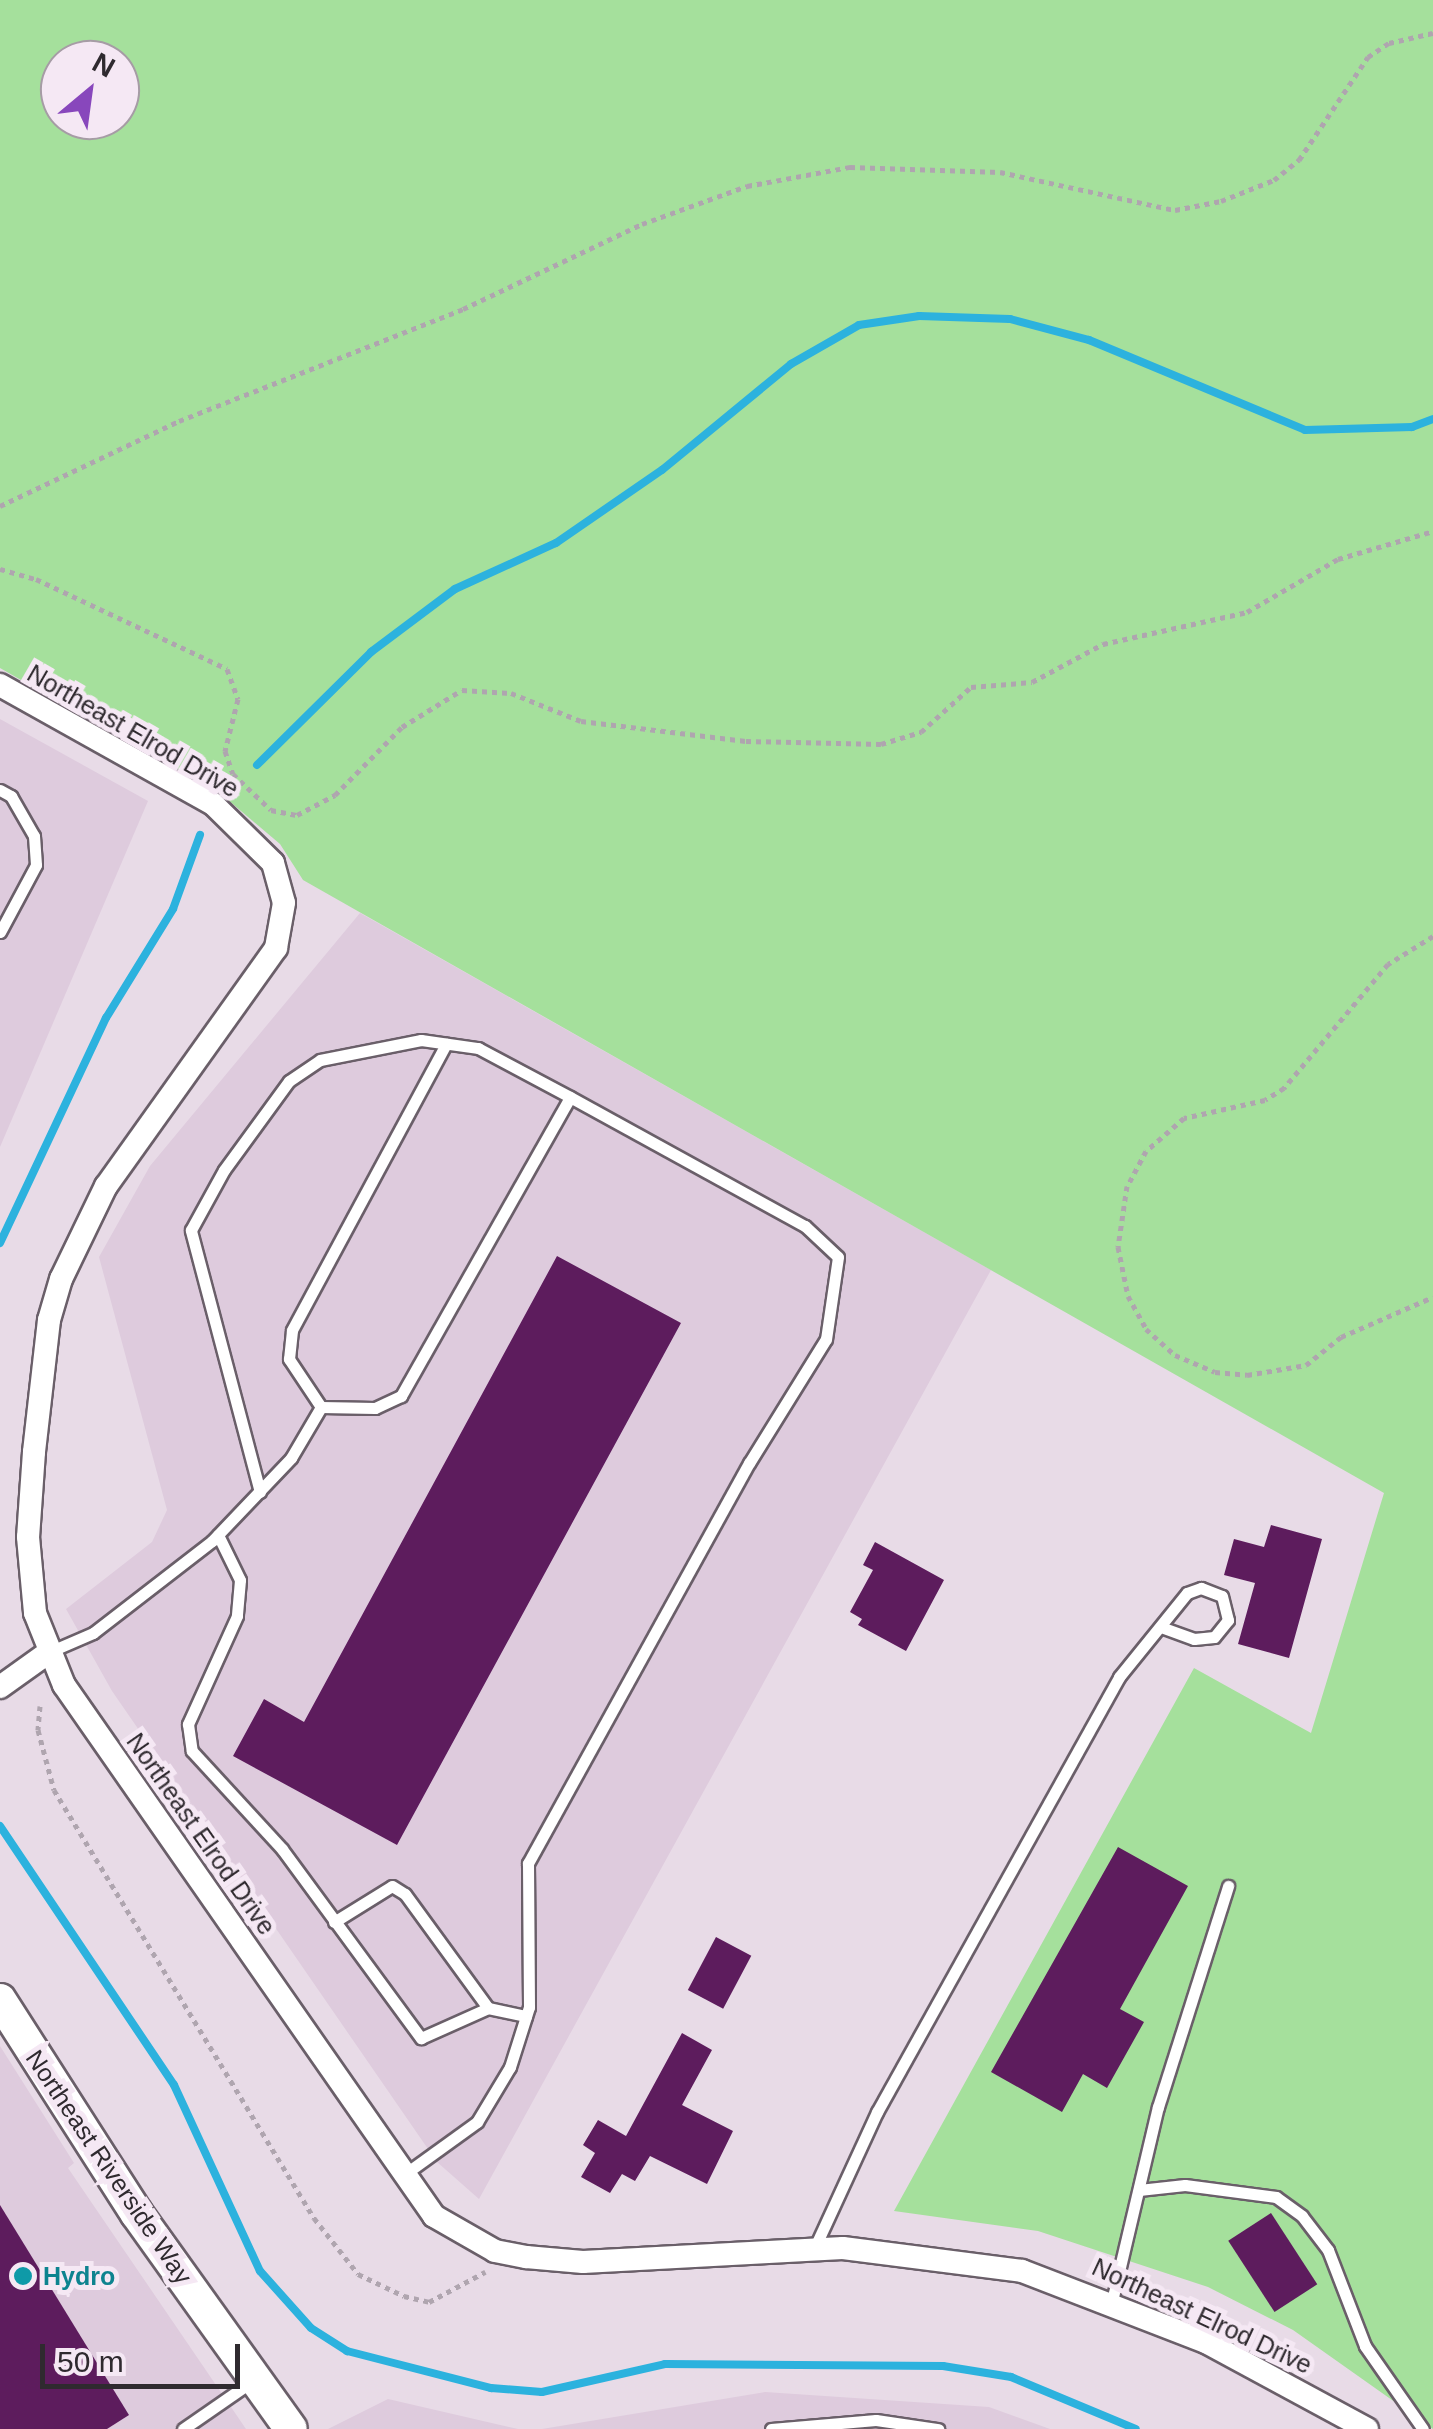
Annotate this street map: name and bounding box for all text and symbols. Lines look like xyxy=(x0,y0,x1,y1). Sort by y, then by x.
north arrow xyxy=(40,40,140,140)
text: N xyxy=(87,47,120,84)
street label: Northeast Elrod Drive xyxy=(22,658,244,804)
street label: Northeast Elrod Drive xyxy=(120,1728,282,1940)
street label: Northeast Riverside Way xyxy=(20,2044,198,2290)
street label: Northeast Elrod Drive xyxy=(1087,2252,1317,2380)
place label: Hydro xyxy=(43,2261,115,2291)
marker: Hydro xyxy=(12,2265,34,2287)
scale bar xyxy=(45,2324,245,2386)
text: 50 m xyxy=(57,2345,124,2378)

